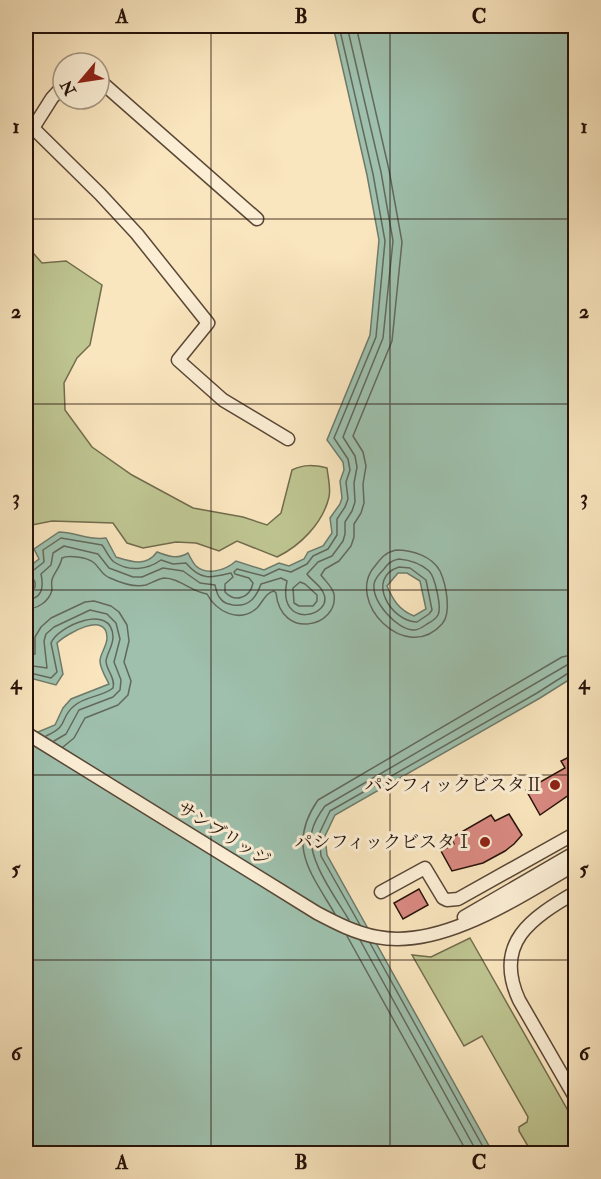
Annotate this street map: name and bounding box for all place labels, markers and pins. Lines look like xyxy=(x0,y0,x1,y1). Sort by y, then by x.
place label: パシフィックビスタⅡ xyxy=(364,774,543,797)
marker: パシフィックビスタⅡ xyxy=(548,778,562,792)
place label: パシフィックビスタⅠ xyxy=(294,831,473,854)
marker: パシフィックビスタⅠ xyxy=(478,835,492,849)

